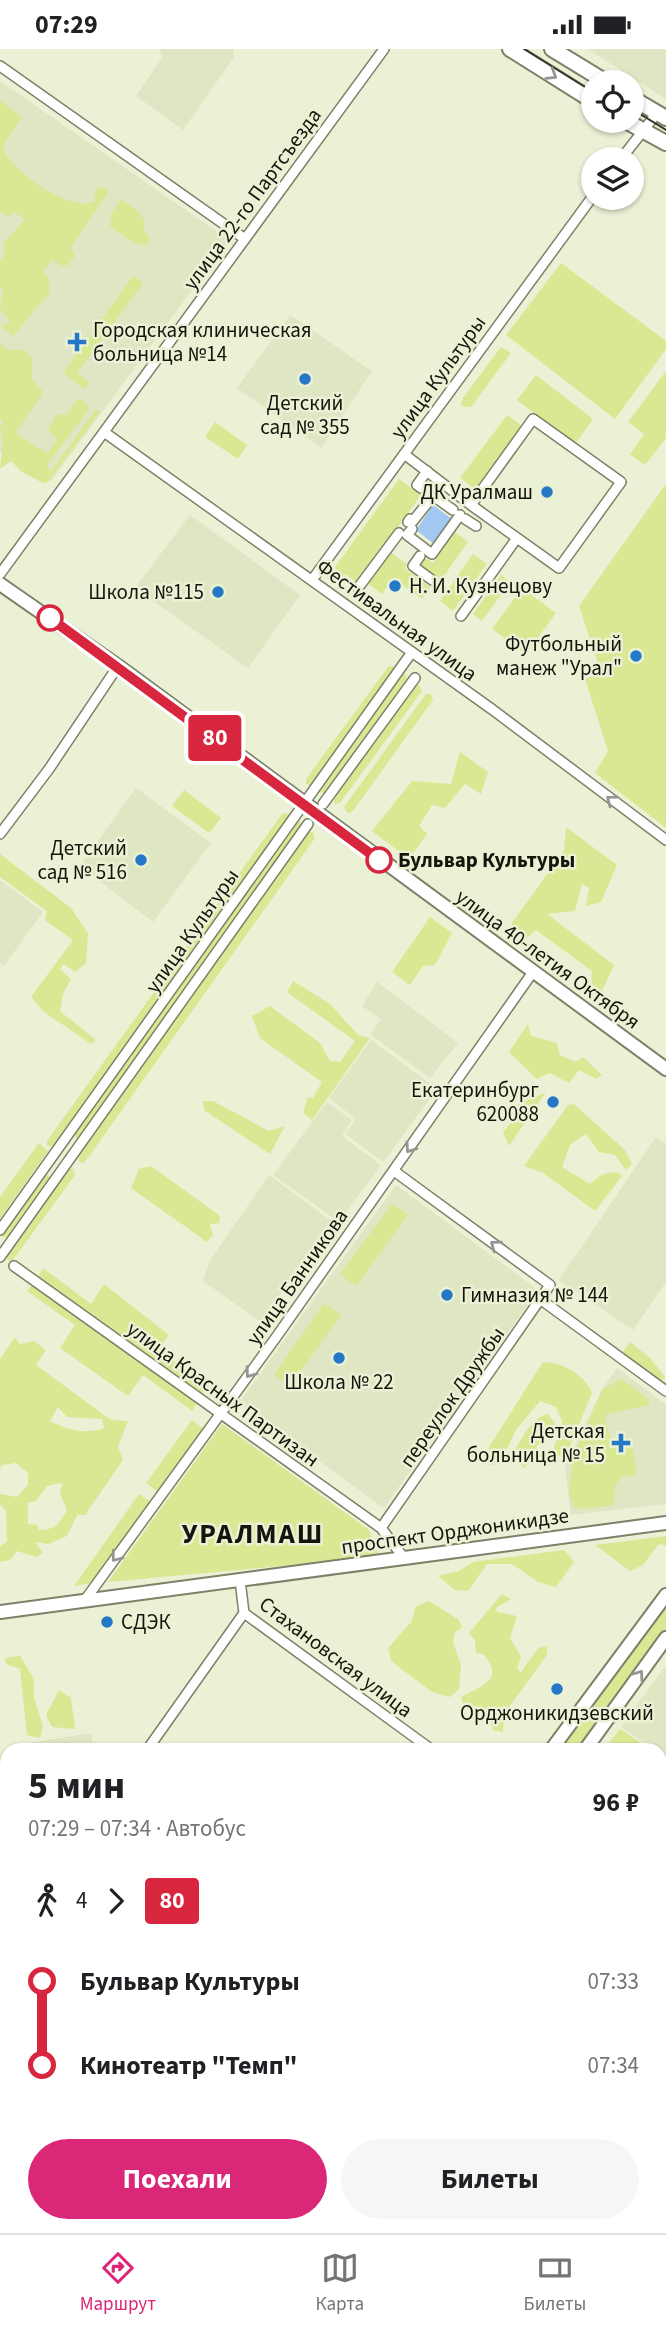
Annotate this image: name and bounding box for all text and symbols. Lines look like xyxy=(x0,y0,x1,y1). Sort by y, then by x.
text: 07:29 xyxy=(35,6,98,43)
one-way arrow xyxy=(544,66,557,79)
map controls xyxy=(581,70,644,210)
button: locate xyxy=(581,70,644,133)
street label: улица 22-го Партсъезда xyxy=(176,102,328,296)
button: layers xyxy=(581,147,644,210)
street label: улица Культуры xyxy=(383,309,493,445)
place label: Городская клиническая больница №14 xyxy=(93,315,312,369)
marker: Городская клиническая больница №14 xyxy=(67,332,87,352)
marker: Детский сад № 355 xyxy=(297,371,313,387)
place label: Детский сад № 355 xyxy=(260,388,350,442)
place label: ДК Уралмаш xyxy=(421,477,533,507)
marker: ДК Уралмаш xyxy=(539,484,555,500)
street label: Фестивальная улица xyxy=(311,551,483,689)
place label: Н. И. Кузнецову xyxy=(409,571,552,601)
place label: Школа №115 xyxy=(88,577,204,607)
marker: Н. И. Кузнецову xyxy=(387,578,403,594)
marker: Школа №115 xyxy=(210,584,226,600)
unlabelled marker xyxy=(37,605,63,631)
place label: Футбольный манеж "Урал" xyxy=(496,629,622,683)
marker: Футбольный манеж "Урал" xyxy=(628,648,644,664)
line badge: 80 xyxy=(184,715,246,761)
text: 80 xyxy=(202,720,228,755)
one-way arrow xyxy=(606,796,619,808)
place label: Детский сад № 516 xyxy=(37,833,127,887)
place label: Бульвар Культуры xyxy=(398,845,575,875)
marker: Бульвар Культуры xyxy=(366,847,392,873)
marker: Детский сад № 516 xyxy=(133,852,149,868)
street label: улица Культуры xyxy=(138,863,246,999)
street label: улица 40-летия Октября xyxy=(449,882,647,1036)
place label: Екатеринбург 620088 xyxy=(411,1075,539,1129)
marker: Екатеринбург 620088 xyxy=(545,1094,561,1110)
one-way arrow xyxy=(406,1140,418,1153)
street label: улица Банникова xyxy=(239,1203,355,1351)
one-way arrow xyxy=(490,1241,503,1253)
place label: Гимназия № 144 xyxy=(461,1280,608,1310)
marker: Гимназия № 144 xyxy=(439,1287,455,1303)
street label: улица Красных Партизан xyxy=(121,1314,325,1474)
street label: переулок Дружбы xyxy=(392,1320,512,1474)
marker: Школа № 22 xyxy=(331,1350,347,1366)
one-way arrow xyxy=(246,1365,258,1378)
place label: Школа № 22 xyxy=(284,1367,394,1397)
place label: Детская больница № 15 xyxy=(467,1416,605,1470)
marker: Детская больница № 15 xyxy=(611,1433,631,1453)
street label: проспект Орджоникидзе xyxy=(339,1500,571,1562)
district label: УРАЛМАШ xyxy=(182,1514,324,1554)
one-way arrow xyxy=(112,1550,125,1562)
street label: Стахановская улица xyxy=(253,1589,419,1725)
place label: СДЭК xyxy=(121,1607,171,1637)
marker: СДЭК xyxy=(99,1614,115,1630)
one-way arrow xyxy=(631,1670,644,1683)
marker: Орджоникидзевский xyxy=(549,1681,565,1697)
place label: Орджоникидзевский xyxy=(460,1698,654,1728)
text: 5 мин xyxy=(28,1759,125,1813)
text: 96 ₽ xyxy=(593,1784,639,1821)
text: 07:29 – 07:34 · Автобус xyxy=(28,1812,246,1845)
icon: walk xyxy=(28,1882,66,1920)
icon: forward xyxy=(97,1882,135,1920)
text: 80 xyxy=(159,1883,185,1918)
text: 4 xyxy=(76,1884,87,1917)
text: Бульвар Культуры xyxy=(80,1963,300,2000)
text: 07:33 xyxy=(588,1965,639,1998)
text: Кинотеатр "Темп" xyxy=(80,2047,298,2084)
text: 07:34 xyxy=(588,2049,639,2082)
button: Поехали xyxy=(28,2139,327,2219)
button: Билеты xyxy=(341,2139,639,2219)
tab: Маршрут xyxy=(80,2249,156,2318)
tab: Карта xyxy=(315,2249,364,2318)
tab: Билеты xyxy=(524,2249,586,2318)

